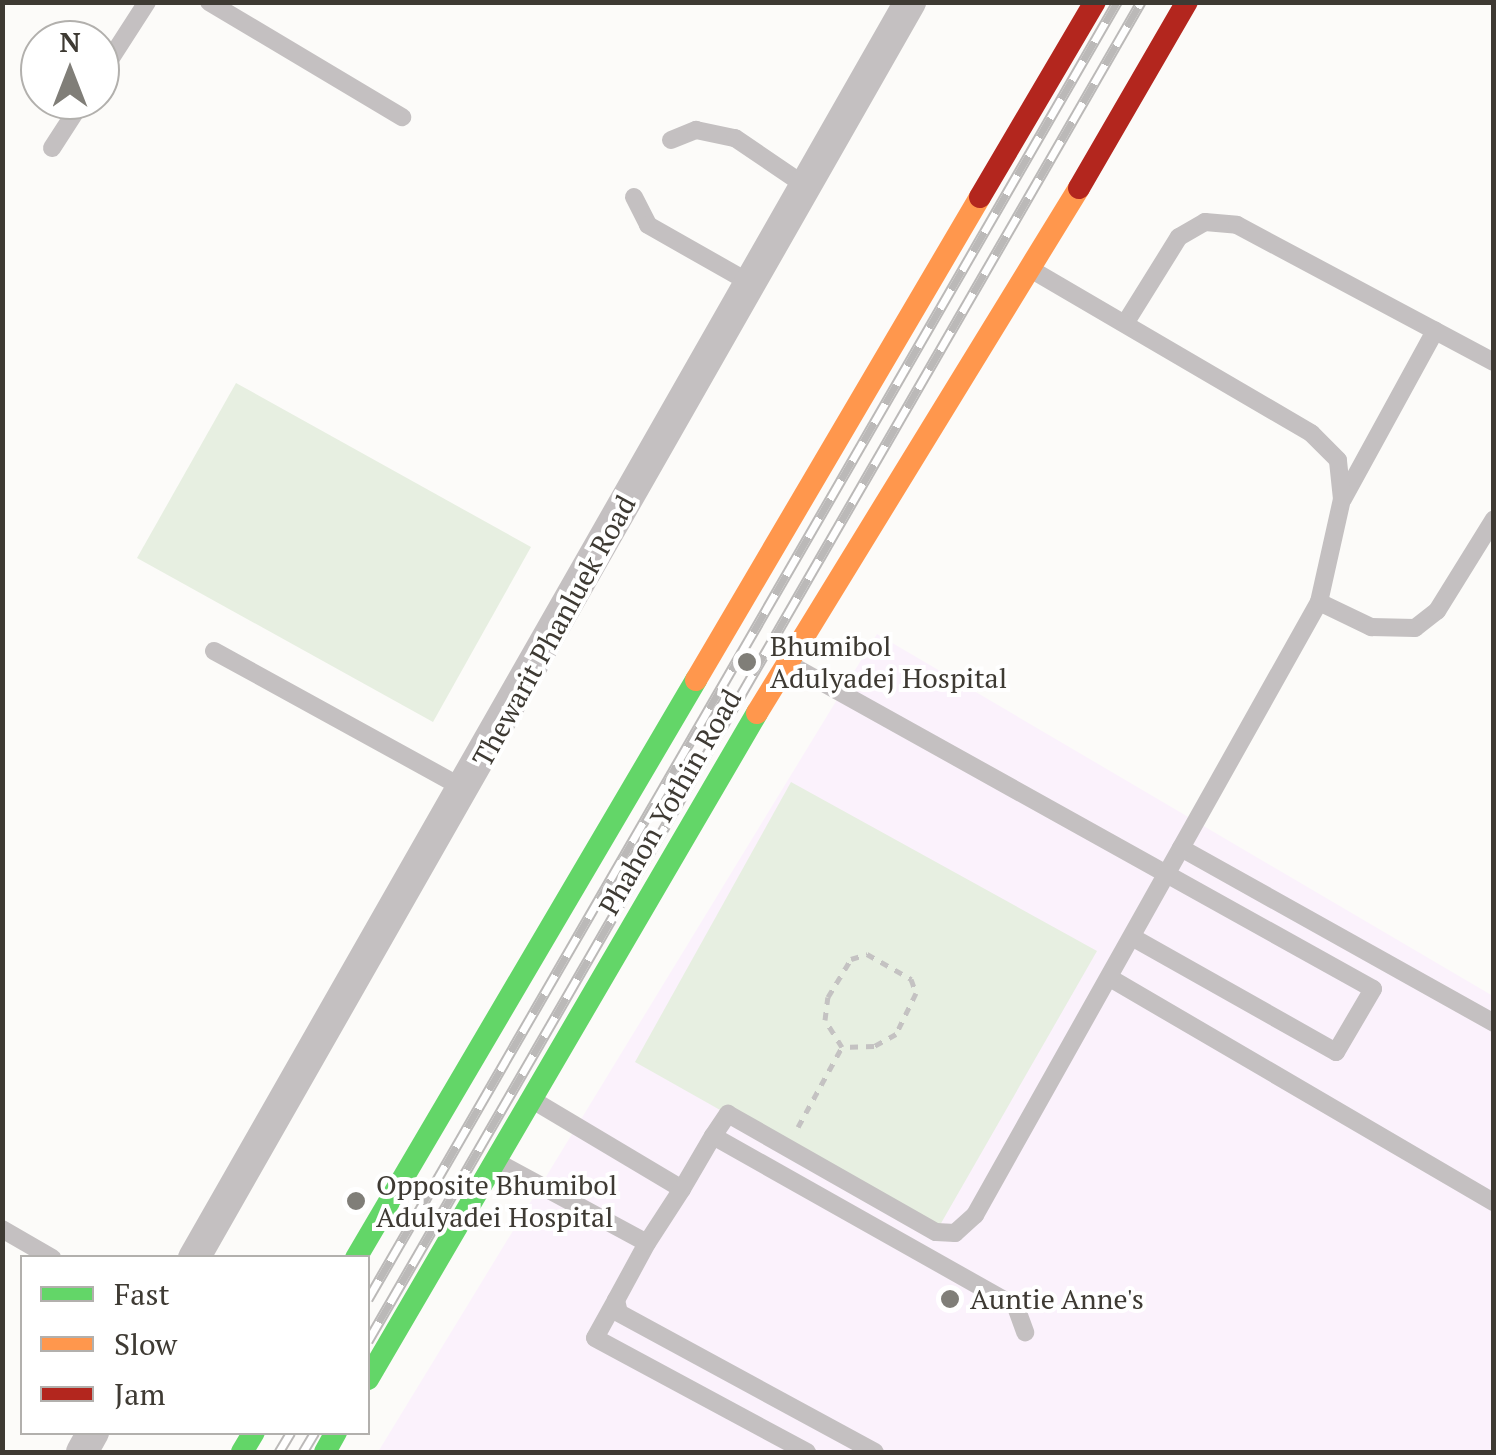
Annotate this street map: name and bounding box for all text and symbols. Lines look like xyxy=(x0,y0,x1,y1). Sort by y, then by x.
north arrow xyxy=(20,20,120,120)
text: N xyxy=(59,23,81,60)
street label: Thewarit Phanluek Road xyxy=(465,490,643,772)
place label: Bhumibol Adulyadej Hospital xyxy=(770,629,1007,695)
marker: Bhumibol Adulyadej Hospital xyxy=(734,649,760,675)
street label: Phahon Yothin Road xyxy=(592,683,748,921)
place label: Opposite Bhumibol Adulyadei Hospital xyxy=(376,1168,617,1234)
marker: Opposite Bhumibol Adulyadei Hospital xyxy=(345,1190,367,1212)
legend xyxy=(20,1255,370,1435)
text: Fast xyxy=(114,1274,170,1314)
place label: Auntie Anne's xyxy=(970,1282,1144,1316)
marker: Auntie Anne's xyxy=(939,1288,961,1310)
text: Slow xyxy=(114,1324,177,1364)
text: Jam xyxy=(114,1374,165,1414)

